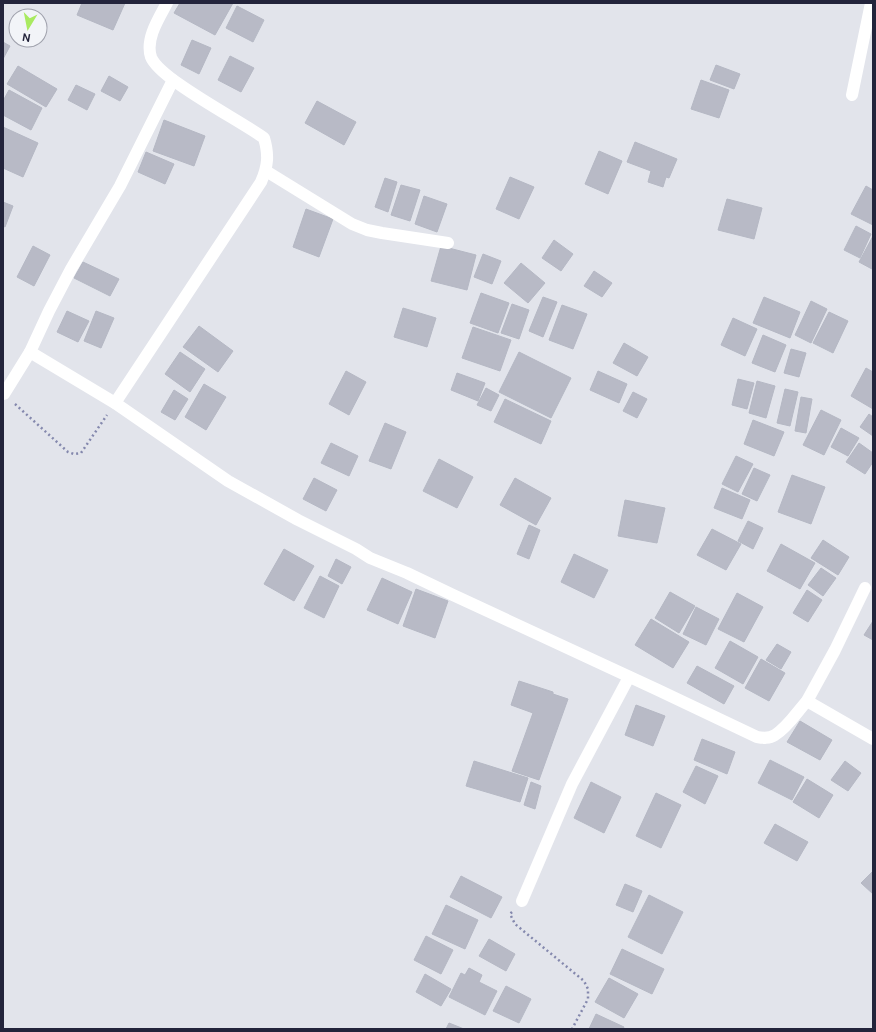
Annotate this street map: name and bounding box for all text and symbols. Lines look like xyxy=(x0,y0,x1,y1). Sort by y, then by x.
north arrow xyxy=(8,8,48,48)
text: N xyxy=(21,30,31,45)

